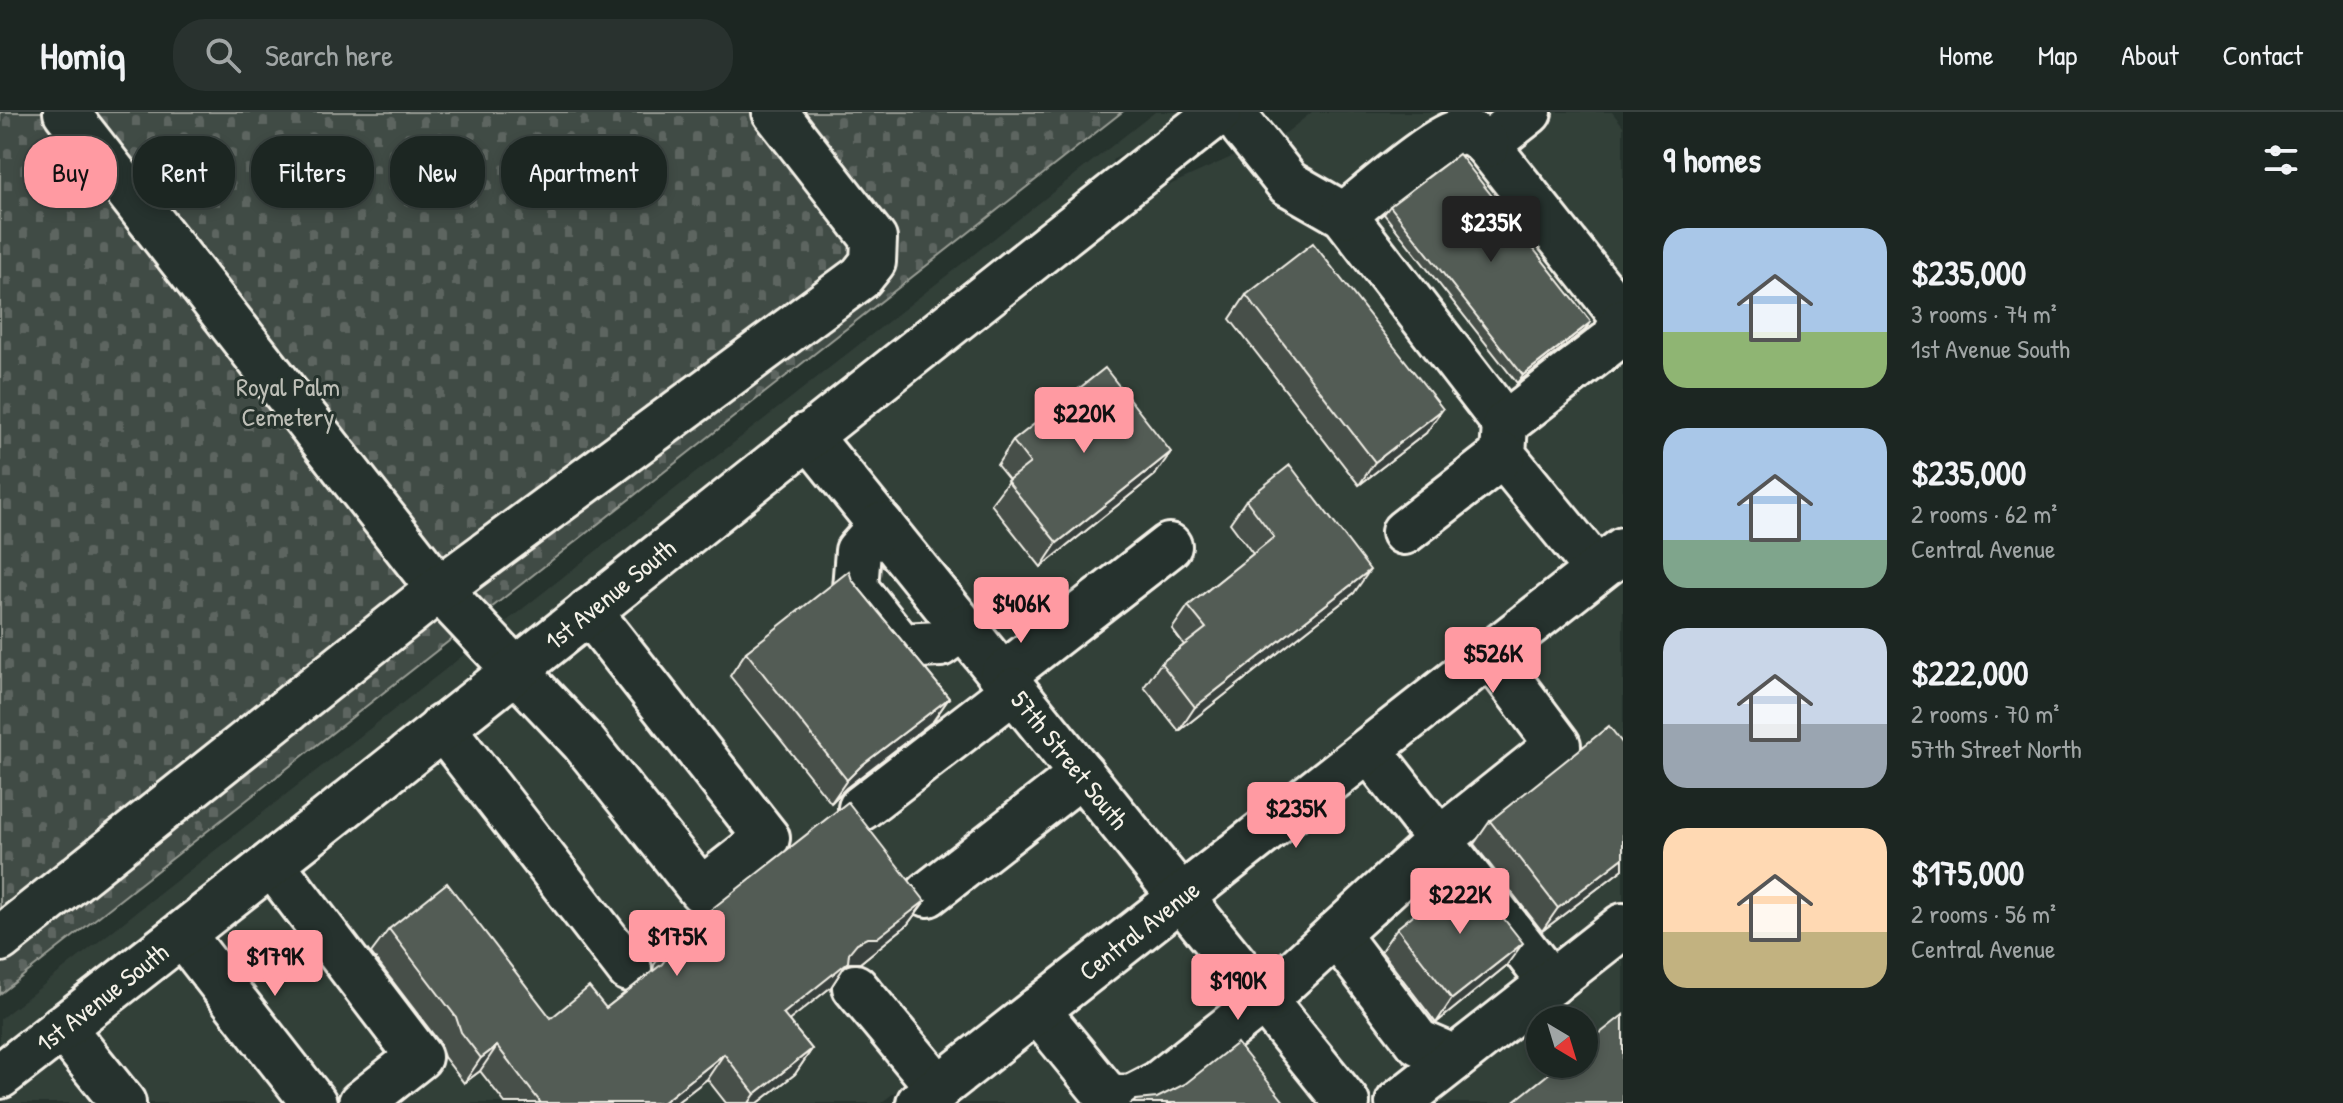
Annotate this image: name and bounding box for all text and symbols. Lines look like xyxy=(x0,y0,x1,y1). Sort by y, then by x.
search box xyxy=(173,19,733,91)
text: Homiq xyxy=(40,29,125,81)
icon: search xyxy=(201,33,245,77)
text: Search here xyxy=(265,35,393,75)
text: Home xyxy=(1939,36,1994,74)
text: Map xyxy=(2038,36,2077,74)
text: About xyxy=(2121,36,2179,74)
text: Contact xyxy=(2223,36,2303,74)
chip: Buy xyxy=(24,136,117,208)
chip: Rent xyxy=(133,136,235,208)
chip: Filters xyxy=(251,136,374,208)
chip: New xyxy=(390,136,485,208)
chip: Apartment xyxy=(501,136,667,208)
text: 9 homes xyxy=(1663,137,1761,183)
icon: filters xyxy=(2259,138,2303,182)
pin: $235K xyxy=(1435,196,1547,264)
text: $235K xyxy=(1460,204,1522,239)
text: $235,000 xyxy=(1911,250,2026,296)
icon: home xyxy=(1727,260,1823,356)
text: 3 rooms · 74 m² xyxy=(1911,296,2057,331)
text: 1st Avenue South xyxy=(1911,331,2070,366)
park label: Royal Palm Cemetery xyxy=(236,369,340,434)
pin: $220K xyxy=(1028,387,1140,455)
text: $220K xyxy=(1053,395,1115,430)
text: $235,000 xyxy=(1911,450,2026,496)
icon: home xyxy=(1727,460,1823,556)
text: 2 rooms · 62 m² xyxy=(1911,496,2057,531)
street label: 1st Avenue South xyxy=(537,530,683,658)
text: Central Avenue xyxy=(1911,531,2055,566)
pin: $406K xyxy=(965,577,1077,645)
text: $406K xyxy=(992,585,1050,620)
pin: $526K xyxy=(1437,627,1549,695)
text: $526K xyxy=(1463,635,1523,670)
text: $222,000 xyxy=(1911,650,2029,696)
icon: home xyxy=(1727,660,1823,756)
street label: 57th Street South xyxy=(1003,683,1137,837)
text: 2 rooms · 70 m² xyxy=(1911,696,2059,731)
text: 57th Street North xyxy=(1911,731,2081,766)
pin: $235K xyxy=(1240,782,1352,850)
text: $235K xyxy=(1265,790,1327,825)
text: $175,000 xyxy=(1911,850,2024,896)
icon: home xyxy=(1727,860,1823,956)
pin: $222K xyxy=(1404,868,1516,936)
street label: Central Avenue xyxy=(1071,872,1207,988)
text: $222K xyxy=(1428,876,1492,911)
text: 2 rooms · 56 m² xyxy=(1911,896,2056,931)
pin: $175K xyxy=(621,910,733,978)
text: $175K xyxy=(647,918,707,953)
pin: $179K xyxy=(219,930,331,998)
text: Central Avenue xyxy=(1911,931,2055,966)
street label: 1st Avenue South xyxy=(29,934,175,1060)
text: $179K xyxy=(246,938,304,973)
pin: $190K xyxy=(1182,954,1294,1022)
text: $190K xyxy=(1209,962,1267,997)
north arrow xyxy=(1526,1006,1598,1078)
map controls xyxy=(1526,1006,1598,1078)

